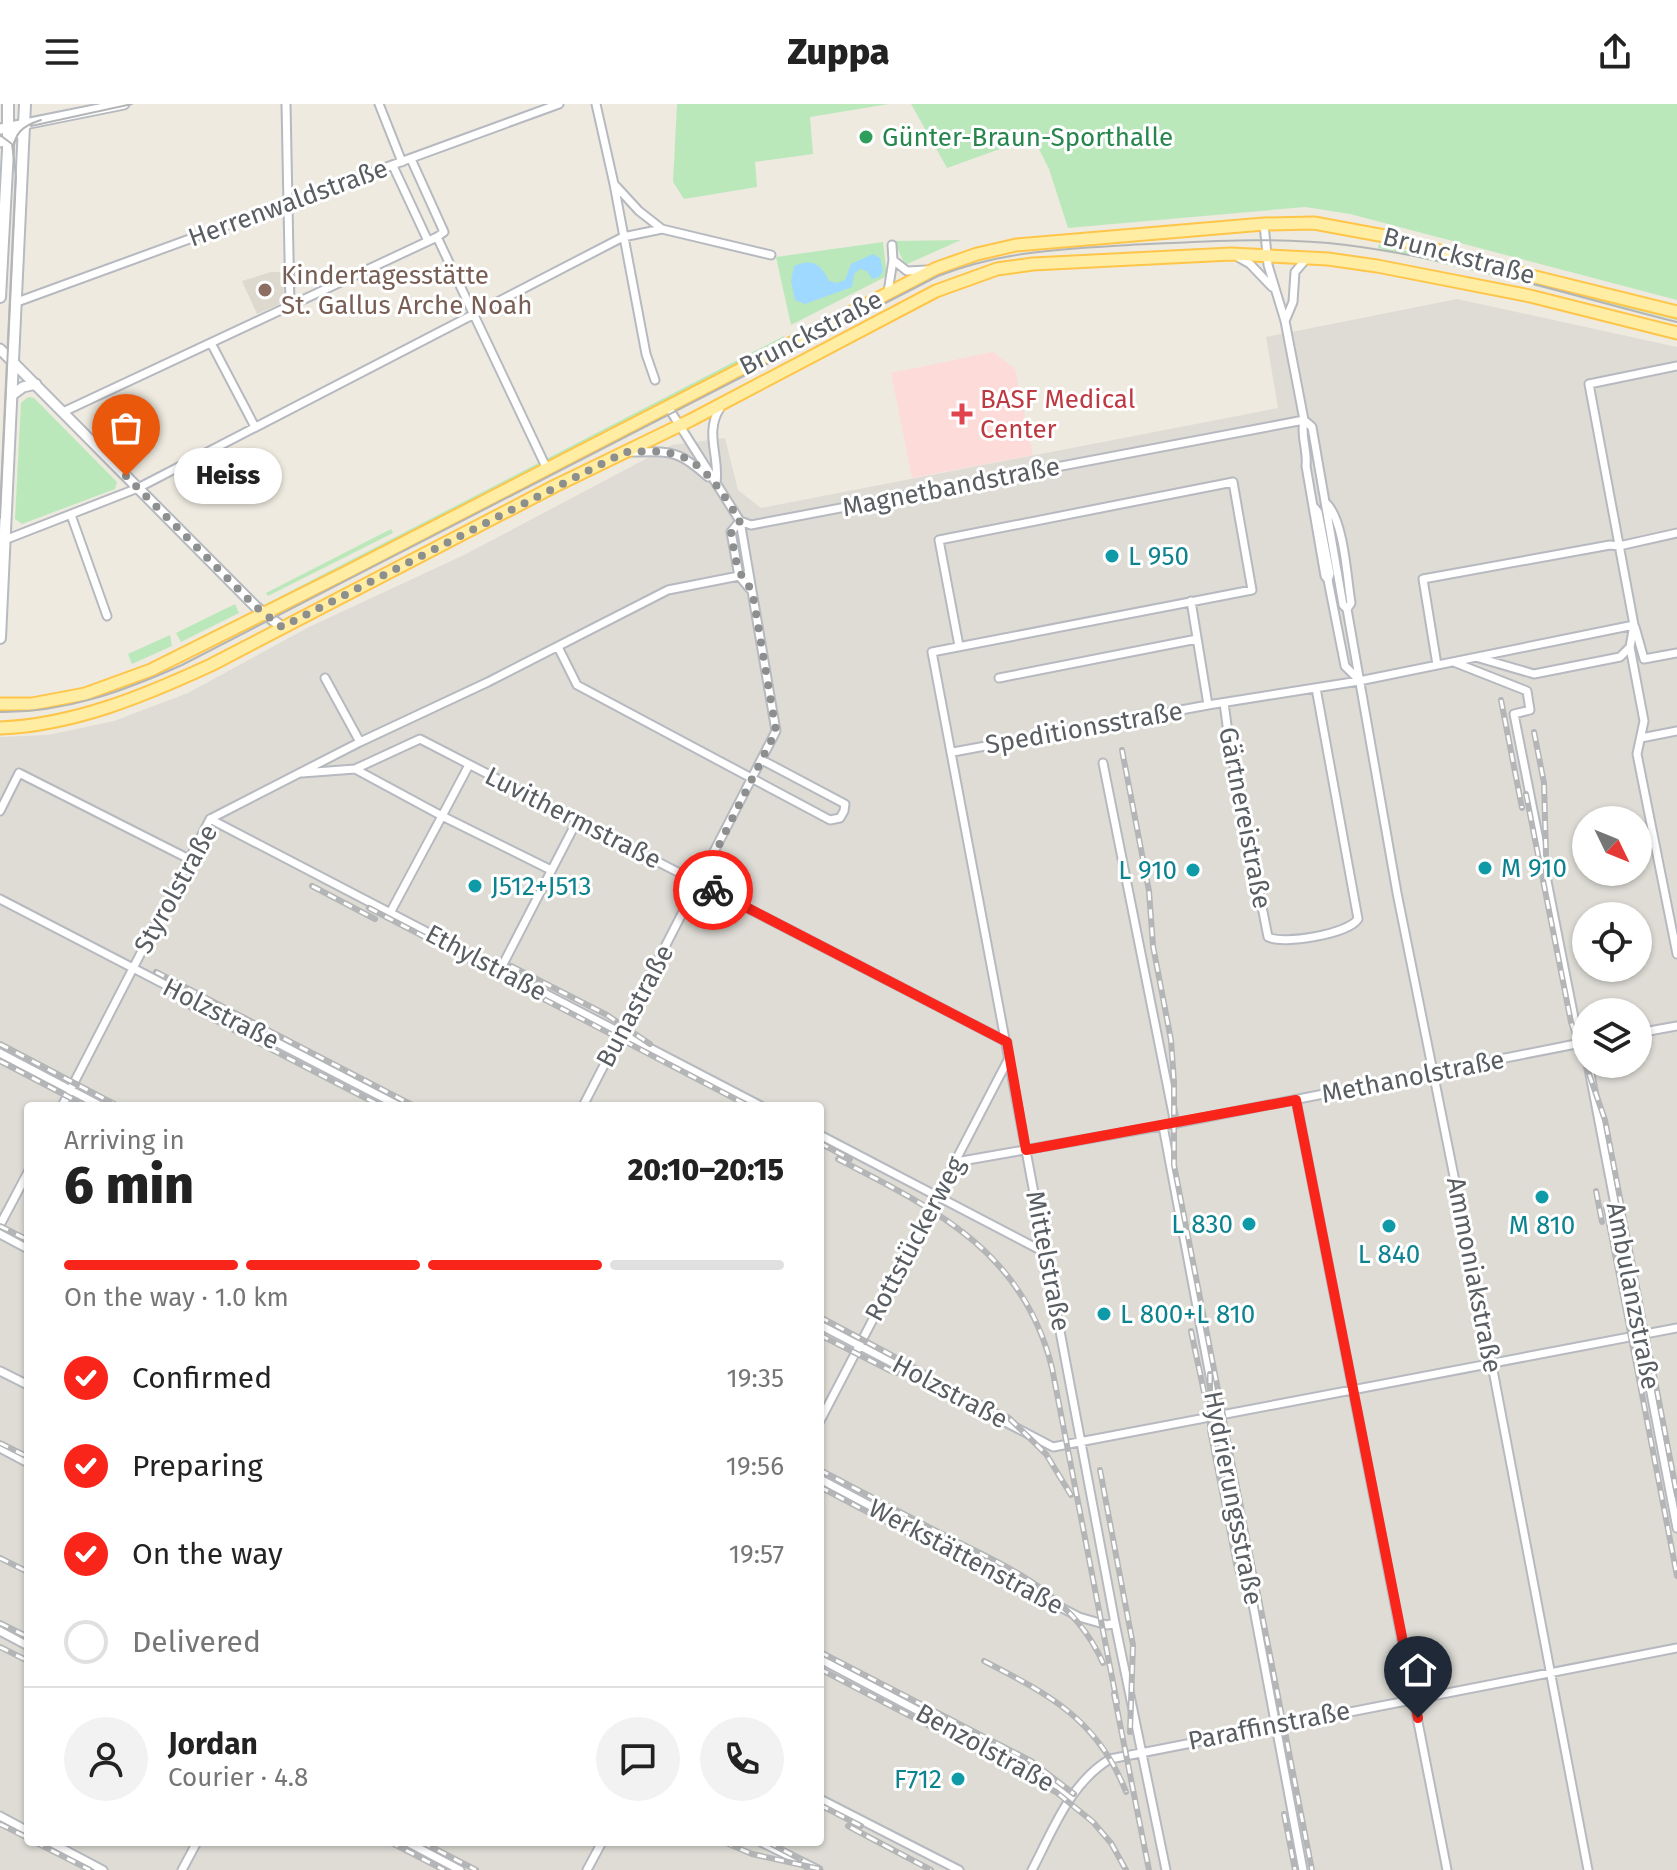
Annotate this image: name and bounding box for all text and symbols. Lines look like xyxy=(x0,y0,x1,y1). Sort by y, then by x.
icon: menu xyxy=(40,30,84,74)
text: Zuppa xyxy=(787,30,890,74)
icon: share xyxy=(1593,30,1637,74)
place label: Günter-Braun-Sporthalle xyxy=(882,122,1173,153)
marker: Günter-Braun-Sporthalle xyxy=(857,128,875,146)
street label: Herrenwaldstraße xyxy=(184,152,392,254)
street label: Brunckstraße xyxy=(1380,221,1538,291)
place label: Kindertagesstätte St. Gallus Arche Noah xyxy=(281,260,532,321)
marker: Kindertagesstätte St. Gallus Arche Noah xyxy=(256,281,274,299)
street label: Brunckstraße xyxy=(734,284,888,382)
place label: BASF Medical Center xyxy=(980,384,1136,445)
pin xyxy=(92,394,160,476)
marker: BASF Medical Center xyxy=(951,403,973,425)
icon: bag xyxy=(104,406,148,450)
callout: Heiss xyxy=(174,448,282,504)
street label: Magnetbandstraße xyxy=(840,451,1062,523)
text: Heiss xyxy=(196,460,260,491)
place label: L 950 xyxy=(1128,541,1189,572)
marker: L 950 xyxy=(1103,547,1121,565)
street label: Speditionsstraße xyxy=(983,695,1185,761)
street label: Gärtnereistraße xyxy=(1212,724,1278,912)
street label: Luvithermstraße xyxy=(480,760,666,876)
north arrow xyxy=(1572,806,1652,886)
map controls xyxy=(1572,806,1652,1078)
street label: Styrolstraße xyxy=(128,819,224,959)
courier xyxy=(673,850,753,930)
place label: M 910 xyxy=(1501,853,1567,884)
place label: L 910 xyxy=(1118,855,1177,886)
marker: M 910 xyxy=(1476,859,1494,877)
marker: L 910 xyxy=(1184,861,1202,879)
icon: bike xyxy=(691,868,735,912)
place label: J512+J513 xyxy=(491,871,591,902)
marker: J512+J513 xyxy=(466,877,484,895)
button: locate xyxy=(1572,902,1652,982)
street label: Ethylstraße xyxy=(420,918,552,1008)
street label: Bunastraße xyxy=(590,939,680,1073)
street label: Holzstraße xyxy=(158,972,284,1056)
button: layers xyxy=(1572,998,1652,1078)
street label: Methanolstraße xyxy=(1319,1044,1507,1110)
text: Arriving in xyxy=(64,1125,185,1156)
street label: Rottstückerweg xyxy=(859,1151,972,1327)
text: 20:10–20:15 xyxy=(628,1152,784,1188)
text: 6 min xyxy=(64,1154,194,1217)
street label: Ammoniakstraße xyxy=(1440,1174,1508,1376)
street label: Mittelstraße xyxy=(1019,1188,1077,1334)
marker: M 810 xyxy=(1533,1188,1551,1206)
street label: Ambulanzstraße xyxy=(1600,1200,1666,1392)
place label: L 830 xyxy=(1171,1209,1233,1240)
place label: M 810 xyxy=(1509,1210,1575,1241)
marker: L 830 xyxy=(1240,1215,1258,1233)
marker: L 840 xyxy=(1380,1217,1398,1235)
place label: L 840 xyxy=(1358,1239,1420,1270)
text: On the way · 1.0 km xyxy=(64,1282,289,1313)
place label: L 800+L 810 xyxy=(1120,1299,1255,1330)
marker: L 800+L 810 xyxy=(1095,1305,1113,1323)
street label: Holzstraße xyxy=(887,1349,1013,1435)
icon: check xyxy=(64,1356,108,1400)
text: Confirmed xyxy=(132,1360,272,1396)
text: 19:35 xyxy=(727,1363,784,1394)
street label: Hydrierungsstraße xyxy=(1197,1388,1269,1608)
icon: check xyxy=(64,1444,108,1488)
text: Preparing xyxy=(132,1448,263,1484)
text: 19:56 xyxy=(726,1451,784,1482)
street label: Werkstättenstraße xyxy=(863,1493,1069,1621)
icon: check xyxy=(64,1532,108,1576)
text: On the way xyxy=(132,1536,283,1572)
text: 19:57 xyxy=(729,1539,784,1570)
text: Delivered xyxy=(132,1624,261,1660)
pin xyxy=(1384,1636,1452,1718)
icon: home xyxy=(1396,1648,1440,1692)
street label: Paraffinstraße xyxy=(1185,1695,1353,1757)
street label: Benzolstraße xyxy=(910,1697,1060,1799)
button: person xyxy=(64,1717,148,1801)
button: chat xyxy=(596,1717,680,1801)
button: phone xyxy=(700,1717,784,1801)
text: Jordan xyxy=(168,1726,258,1762)
text: Courier · 4.8 xyxy=(168,1762,308,1793)
place label: F712 xyxy=(894,1764,942,1795)
marker: F712 xyxy=(949,1770,967,1788)

